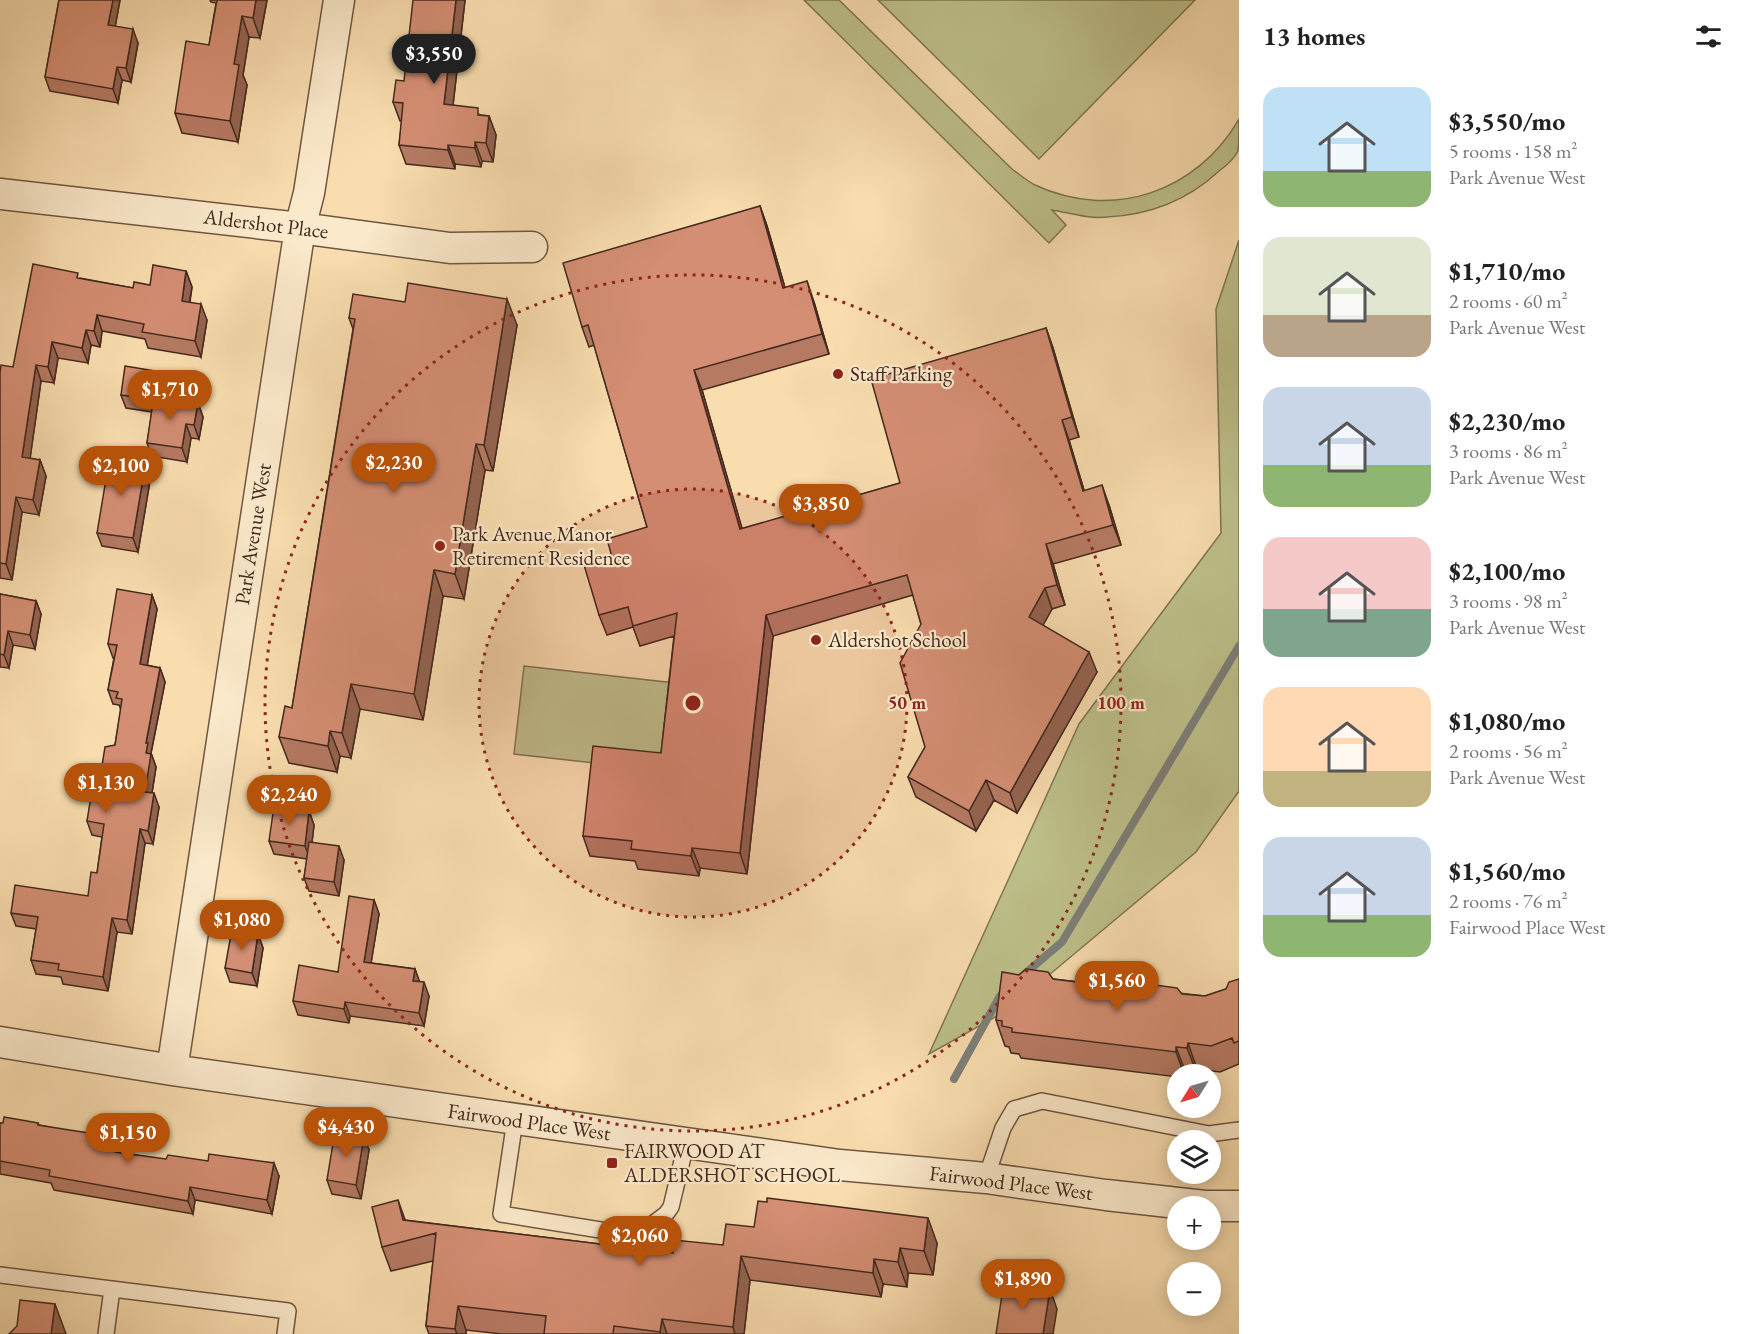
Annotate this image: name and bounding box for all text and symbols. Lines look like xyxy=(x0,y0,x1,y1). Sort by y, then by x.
text: 13 homes xyxy=(1263,19,1365,53)
icon: filters xyxy=(1692,20,1725,53)
pin: $3,550 xyxy=(385,34,483,85)
text: $3,550 xyxy=(406,40,462,66)
text: $3,550/mo xyxy=(1449,104,1565,138)
icon: home xyxy=(1311,111,1383,183)
text: 5 rooms · 158 m² xyxy=(1449,138,1577,164)
text: Park Avenue West xyxy=(1449,164,1585,190)
street label: Aldershot Place xyxy=(201,202,330,245)
text: $1,710/mo xyxy=(1449,254,1565,288)
icon: home xyxy=(1311,261,1383,333)
text: 2 rooms · 60 m² xyxy=(1449,288,1568,314)
text: Park Avenue West xyxy=(1449,314,1585,340)
place label: Staff Parking xyxy=(850,360,953,387)
marker: Staff Parking xyxy=(831,367,845,381)
pin: $1,710 xyxy=(121,370,219,421)
text: $1,710 xyxy=(142,376,198,402)
text: $2,230/mo xyxy=(1449,404,1565,438)
icon: home xyxy=(1311,411,1383,483)
text: 3 rooms · 86 m² xyxy=(1449,438,1568,464)
pin: $2,230 xyxy=(345,443,443,494)
pin: $2,100 xyxy=(72,446,170,497)
text: $2,230 xyxy=(366,449,422,475)
text: $2,100 xyxy=(93,452,149,478)
street label: Park Avenue West xyxy=(228,461,277,607)
text: Park Avenue West xyxy=(1449,464,1585,490)
pin: $3,850 xyxy=(772,484,870,535)
text: $3,850 xyxy=(793,490,849,516)
place label: Park Avenue Manor Retirement Residence xyxy=(452,520,630,571)
marker: Park Avenue Manor Retirement Residence xyxy=(433,539,447,553)
text: $2,100/mo xyxy=(1449,554,1565,588)
icon: home xyxy=(1311,561,1383,633)
text: 3 rooms · 98 m² xyxy=(1449,588,1568,614)
text: Park Avenue West xyxy=(1449,614,1585,640)
place label: Aldershot School xyxy=(827,626,967,653)
marker: Aldershot School xyxy=(809,633,823,647)
text: 50 m xyxy=(888,691,926,714)
text: 100 m xyxy=(1097,691,1145,714)
centre of rings xyxy=(683,693,703,713)
text: $1,080/mo xyxy=(1449,704,1565,738)
icon: home xyxy=(1311,711,1383,783)
text: 2 rooms · 56 m² xyxy=(1449,738,1568,764)
pin: $1,130 xyxy=(57,763,155,814)
text: Park Avenue West xyxy=(1449,764,1585,790)
text: $1,130 xyxy=(78,769,134,795)
pin: $2,240 xyxy=(240,775,338,826)
text: $2,240 xyxy=(261,781,317,807)
text: $1,560/mo xyxy=(1449,854,1565,888)
icon: home xyxy=(1311,861,1383,933)
text: 2 rooms · 76 m² xyxy=(1449,888,1568,914)
pin: $1,080 xyxy=(193,900,291,951)
text: $1,080 xyxy=(214,906,270,932)
text: Fairwood Place West xyxy=(1449,914,1606,940)
pin: $1,560 xyxy=(1068,961,1166,1012)
text: $1,560 xyxy=(1089,967,1145,993)
north arrow xyxy=(1167,1064,1221,1118)
map controls xyxy=(1167,1064,1221,1316)
street label: Fairwood Place West xyxy=(446,1097,613,1146)
pin: $4,430 xyxy=(297,1107,395,1158)
pin: $1,150 xyxy=(79,1113,177,1164)
text: $4,430 xyxy=(318,1113,374,1139)
text: $1,150 xyxy=(100,1119,156,1145)
button: layers xyxy=(1167,1130,1221,1184)
place label: FAIRWOOD AT ALDERSHOT SCHOOL xyxy=(623,1137,841,1188)
marker: FAIRWOOD AT ALDERSHOT SCHOOL xyxy=(605,1156,619,1170)
street label: Fairwood Place West xyxy=(928,1159,1095,1206)
button: + xyxy=(1167,1196,1221,1250)
pin: $2,060 xyxy=(591,1216,689,1267)
text: $2,060 xyxy=(612,1222,668,1248)
pin: $1,890 xyxy=(974,1259,1072,1310)
button: − xyxy=(1167,1262,1221,1316)
text: $1,890 xyxy=(995,1265,1051,1291)

